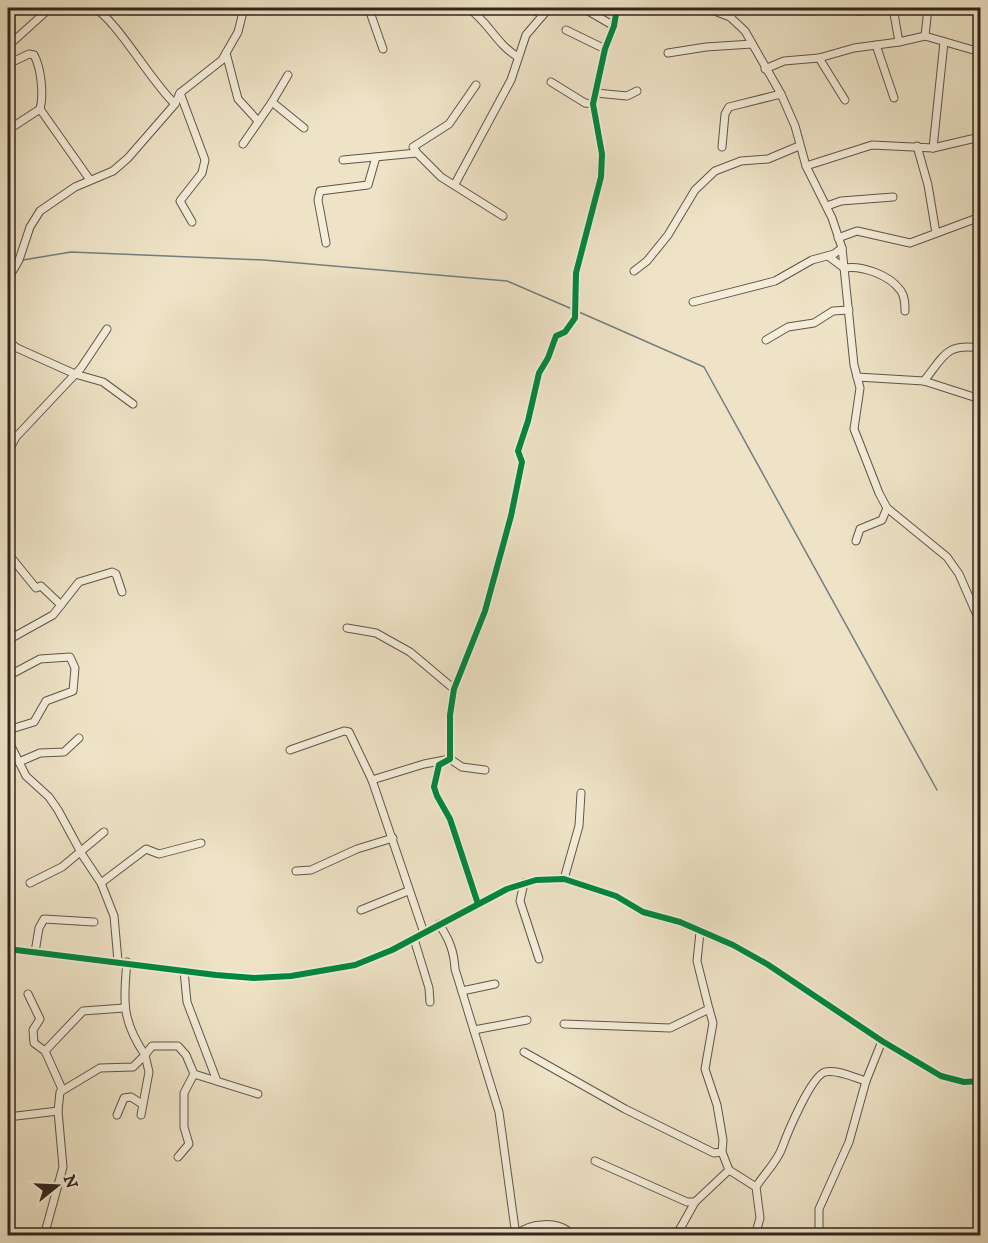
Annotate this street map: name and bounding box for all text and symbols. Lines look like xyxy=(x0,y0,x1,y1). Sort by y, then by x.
north arrow xyxy=(27,1156,87,1216)
text: N xyxy=(59,1172,82,1191)

